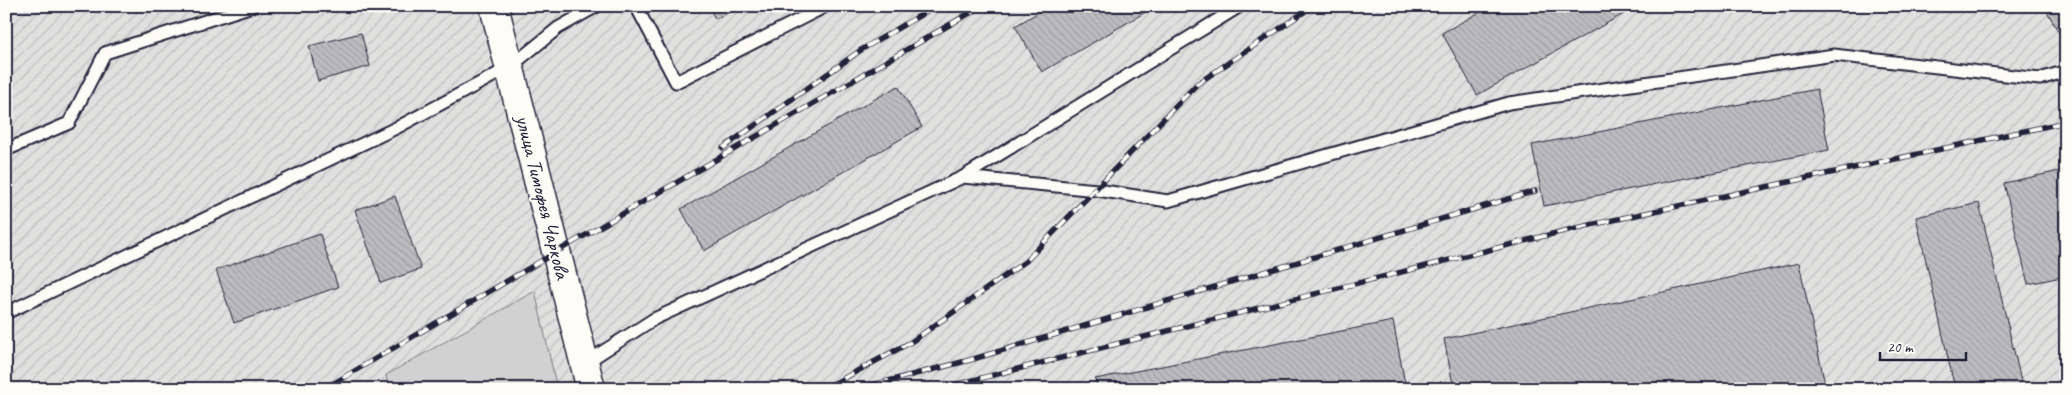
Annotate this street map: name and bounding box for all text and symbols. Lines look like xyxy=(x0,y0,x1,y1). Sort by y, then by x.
street label: улица Тимофея Чаркова xyxy=(510,110,576,283)
scale bar xyxy=(1880,330,1966,362)
text: 20 m xyxy=(1887,338,1914,357)

